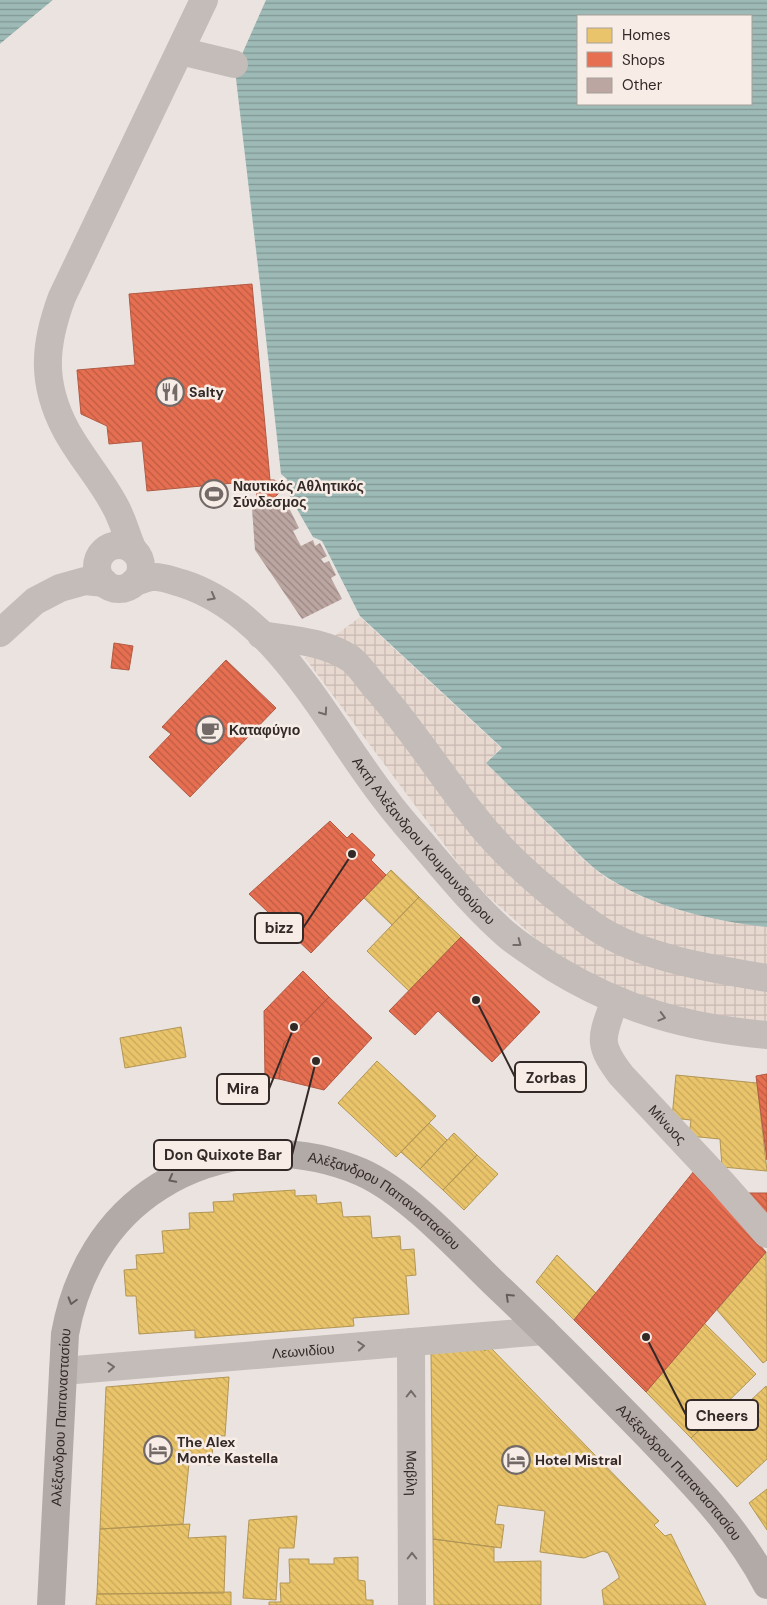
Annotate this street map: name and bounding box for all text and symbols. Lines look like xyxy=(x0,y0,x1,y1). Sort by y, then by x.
legend xyxy=(577,15,752,105)
text: Homes xyxy=(622,25,671,45)
text: Shops xyxy=(622,50,665,70)
text: Other xyxy=(622,75,663,95)
restaurant icon: Salty xyxy=(155,377,185,407)
place label: Salty xyxy=(189,383,224,401)
place label: Ναυτικός Αθλητικός Σύνδεσμος xyxy=(233,477,364,511)
sports icon: Ναυτικός Αθλητικός Σύνδεσμος xyxy=(199,479,229,509)
one-way arrow xyxy=(207,591,216,601)
one-way arrow xyxy=(318,707,327,716)
cafe icon: Καταφύγιο xyxy=(195,715,225,745)
place label: Καταφύγιο xyxy=(229,721,300,739)
street label: Ακτή Αλέξανδρου Κουμουνδούρου xyxy=(348,753,499,928)
callout: bizz xyxy=(255,913,303,943)
text: bizz xyxy=(265,918,293,938)
one-way arrow xyxy=(512,938,521,946)
one-way arrow xyxy=(657,1011,666,1022)
callout: Zorbas xyxy=(515,1062,586,1092)
text: Zorbas xyxy=(526,1068,576,1088)
callout: Mira xyxy=(217,1074,269,1104)
text: Mira xyxy=(227,1079,259,1099)
street label: Μίνωος xyxy=(645,1101,690,1148)
callout: Don Quixote Bar xyxy=(154,1140,292,1170)
text: Don Quixote Bar xyxy=(164,1145,282,1165)
street label: Αλέξανδρου Παπαναστασίου xyxy=(307,1148,464,1254)
one-way arrow xyxy=(169,1173,178,1183)
one-way arrow xyxy=(505,1294,514,1303)
one-way arrow xyxy=(68,1297,78,1305)
street label: Αλέξανδρου Παπαναστασίου xyxy=(47,1327,75,1507)
street label: Λεωνιδίου xyxy=(271,1339,335,1363)
one-way arrow xyxy=(357,1341,365,1352)
one-way arrow xyxy=(108,1362,116,1373)
one-way arrow xyxy=(406,1390,416,1398)
street label: Αλέξανδρου Παπαναστασίου xyxy=(613,1400,746,1544)
callout: Cheers xyxy=(686,1400,758,1430)
text: Cheers xyxy=(696,1406,748,1426)
place label: The Alex Monte Kastella xyxy=(177,1433,278,1467)
hotel icon: The Alex Monte Kastella xyxy=(143,1435,173,1465)
hotel icon: Hotel Mistral xyxy=(501,1445,531,1475)
street label: Μαβίλη xyxy=(402,1450,421,1496)
place label: Hotel Mistral xyxy=(535,1451,622,1469)
one-way arrow xyxy=(407,1552,417,1560)

